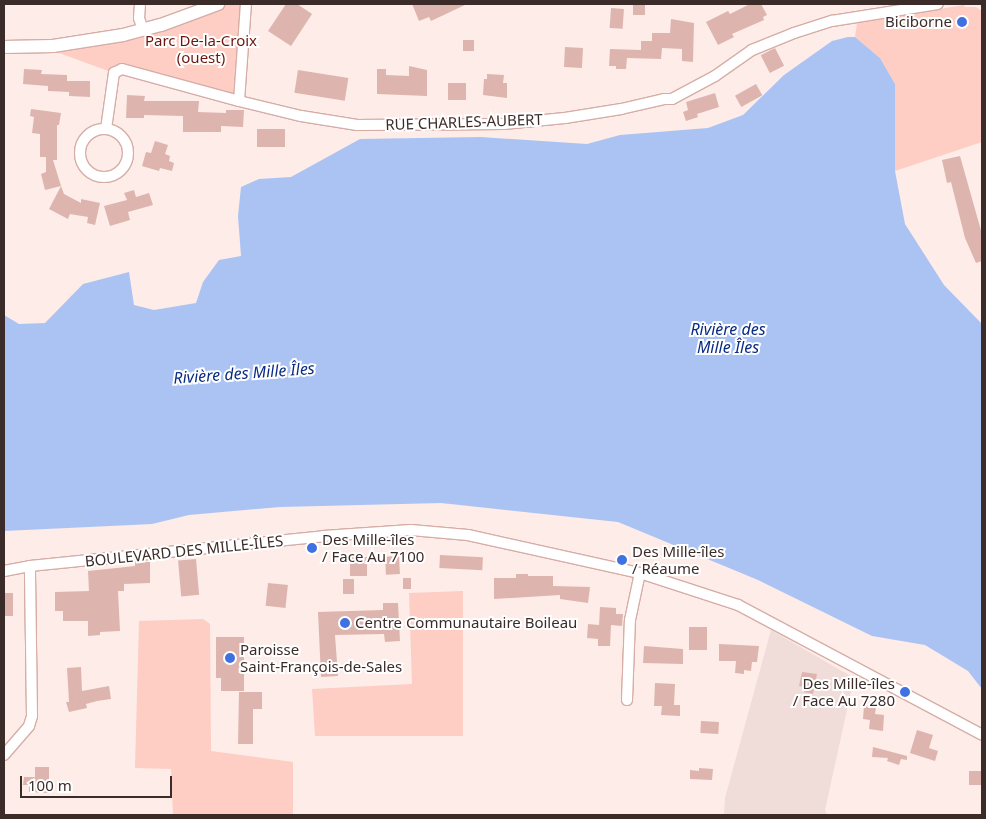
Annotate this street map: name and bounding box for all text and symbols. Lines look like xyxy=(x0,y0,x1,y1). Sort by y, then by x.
place label: Biciborne xyxy=(885,13,952,31)
marker: Biciborne xyxy=(956,16,968,28)
park label: Parc De-la-Croix (ouest) xyxy=(145,31,257,66)
street label: RUE CHARLES-AUBERT xyxy=(385,110,543,134)
water label: Rivière des Mille Îles xyxy=(690,319,766,357)
water label: Rivière des Mille Îles xyxy=(173,358,315,388)
place label: Des Mille-îles / Face Au 7100 xyxy=(322,530,424,565)
street label: BOULEVARD DES MILLE-ÎLES xyxy=(84,532,284,570)
marker: Des Mille-îles / Face Au 7100 xyxy=(306,542,318,554)
place label: Des Mille-îles / Réaume xyxy=(632,542,724,577)
marker: Des Mille-îles / Réaume xyxy=(616,554,628,566)
place label: Centre Communautaire Boileau xyxy=(355,614,577,632)
marker: Centre Communautaire Boileau xyxy=(339,617,351,629)
place label: Paroisse Saint-François-de-Sales xyxy=(240,640,402,675)
marker: Paroisse Saint-François-de-Sales xyxy=(224,652,236,664)
place label: Des Mille-îles / Face Au 7280 xyxy=(793,674,895,709)
marker: Des Mille-îles / Face Au 7280 xyxy=(899,686,911,698)
scale bar xyxy=(22,766,175,798)
text: 100 m xyxy=(28,775,72,795)

